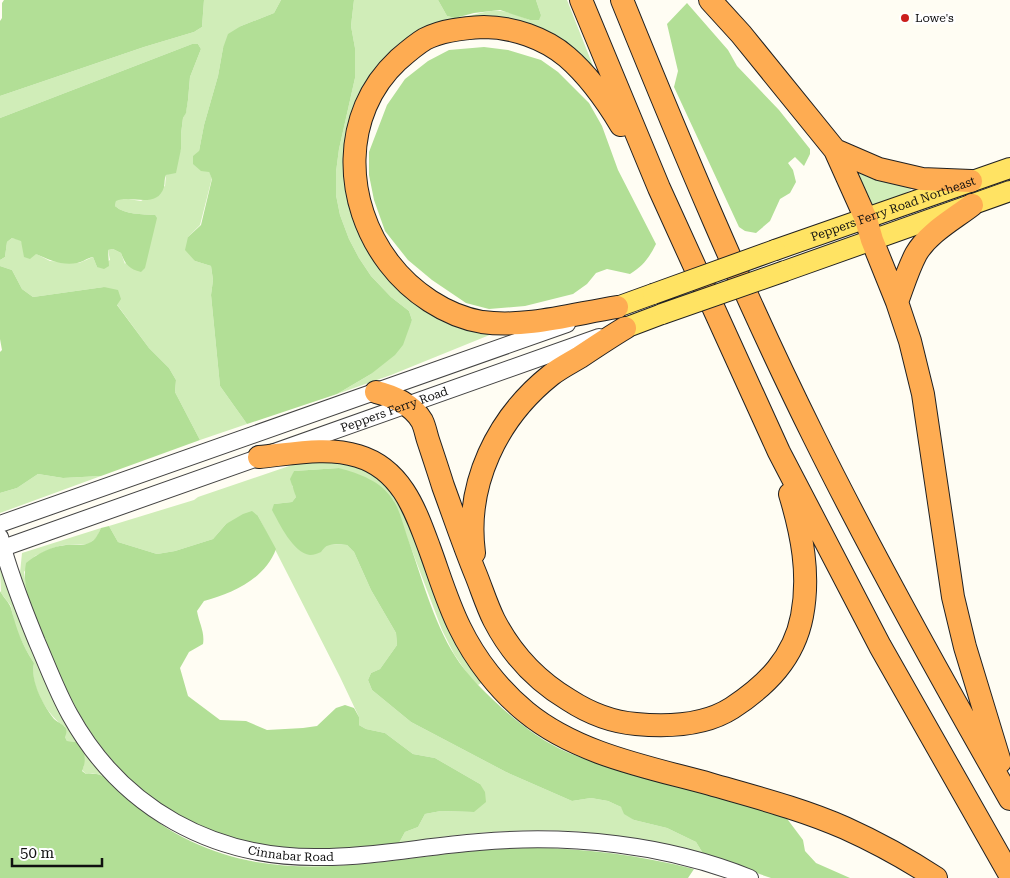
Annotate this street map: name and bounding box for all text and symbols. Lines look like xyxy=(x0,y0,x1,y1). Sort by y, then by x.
place label: Lowe's xyxy=(915,11,954,25)
marker: Lowe's xyxy=(899,12,911,24)
street label: Peppers Ferry Road Northeast xyxy=(809,173,978,244)
street label: Peppers Ferry Road xyxy=(339,384,450,435)
scale bar xyxy=(12,836,102,868)
street label: Cinnabar Road xyxy=(247,843,334,864)
text: 50 m xyxy=(20,844,55,862)

